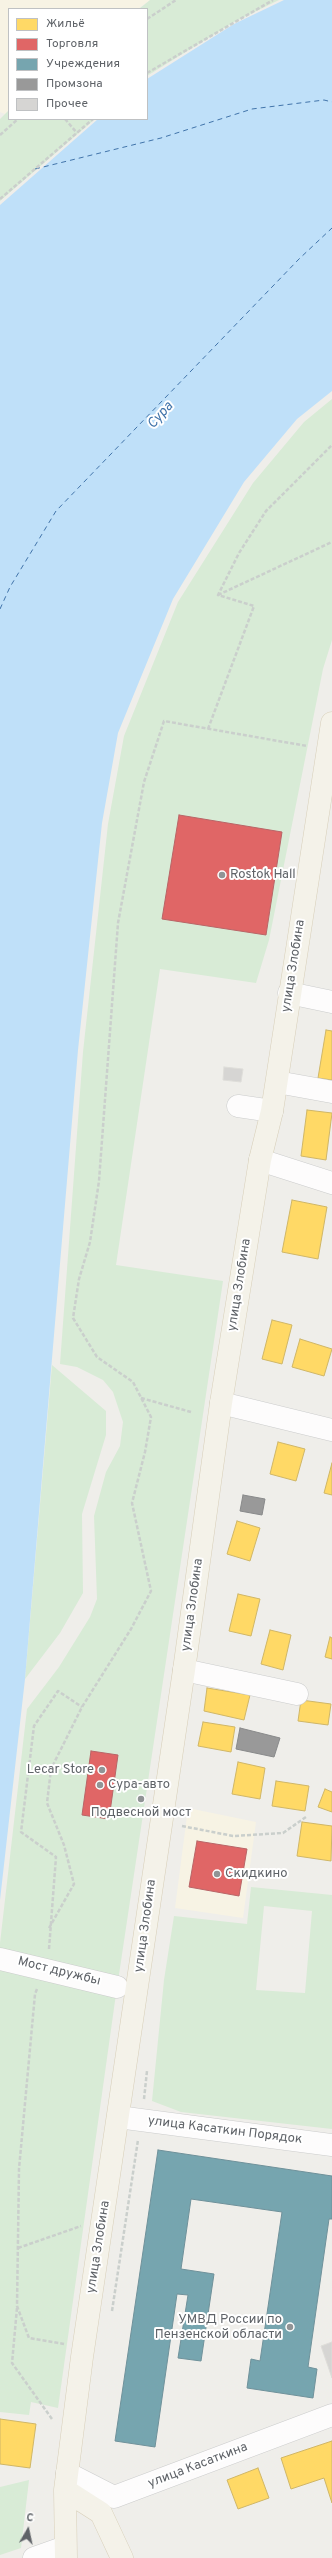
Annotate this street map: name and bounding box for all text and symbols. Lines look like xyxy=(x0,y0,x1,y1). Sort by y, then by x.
legend xyxy=(8,8,148,120)
text: Жильё xyxy=(46,16,85,32)
text: Торговля xyxy=(46,36,98,52)
text: Учреждения xyxy=(46,56,120,72)
text: Промзона xyxy=(46,76,103,92)
text: Прочее xyxy=(46,96,88,112)
water label: Сура xyxy=(145,399,177,433)
place label: Rostok Hall xyxy=(230,867,296,883)
marker: Rostok Hall xyxy=(217,870,227,880)
street label: улица Злобина xyxy=(279,919,309,1013)
street label: улица Злобина xyxy=(225,1238,255,1332)
street label: улица Злобина xyxy=(179,1558,207,1652)
place label: Lecar Store xyxy=(27,1762,94,1778)
marker: Lecar Store xyxy=(97,1765,107,1775)
place label: Сура-авто xyxy=(108,1777,170,1793)
marker: Сура-авто xyxy=(95,1780,105,1790)
marker: Подвесной мост xyxy=(136,1794,146,1804)
place label: Подвесной мост xyxy=(91,1805,191,1821)
place label: Скидкино xyxy=(225,1866,287,1882)
marker: Скидкино xyxy=(212,1869,222,1879)
street label: улица Злобина xyxy=(132,1879,160,1973)
street label: Мост дружбы xyxy=(16,1954,102,1990)
street label: улица Касаткин Порядок xyxy=(147,2114,303,2148)
street label: улица Злобина xyxy=(84,2200,114,2294)
place label: УМВД России по Пензенской области xyxy=(155,2312,282,2343)
marker: УМВД России по Пензенской области xyxy=(285,2322,295,2332)
street label: улица Касаткина xyxy=(146,2440,250,2492)
north arrow xyxy=(8,2510,48,2550)
text: С xyxy=(25,2511,34,2526)

